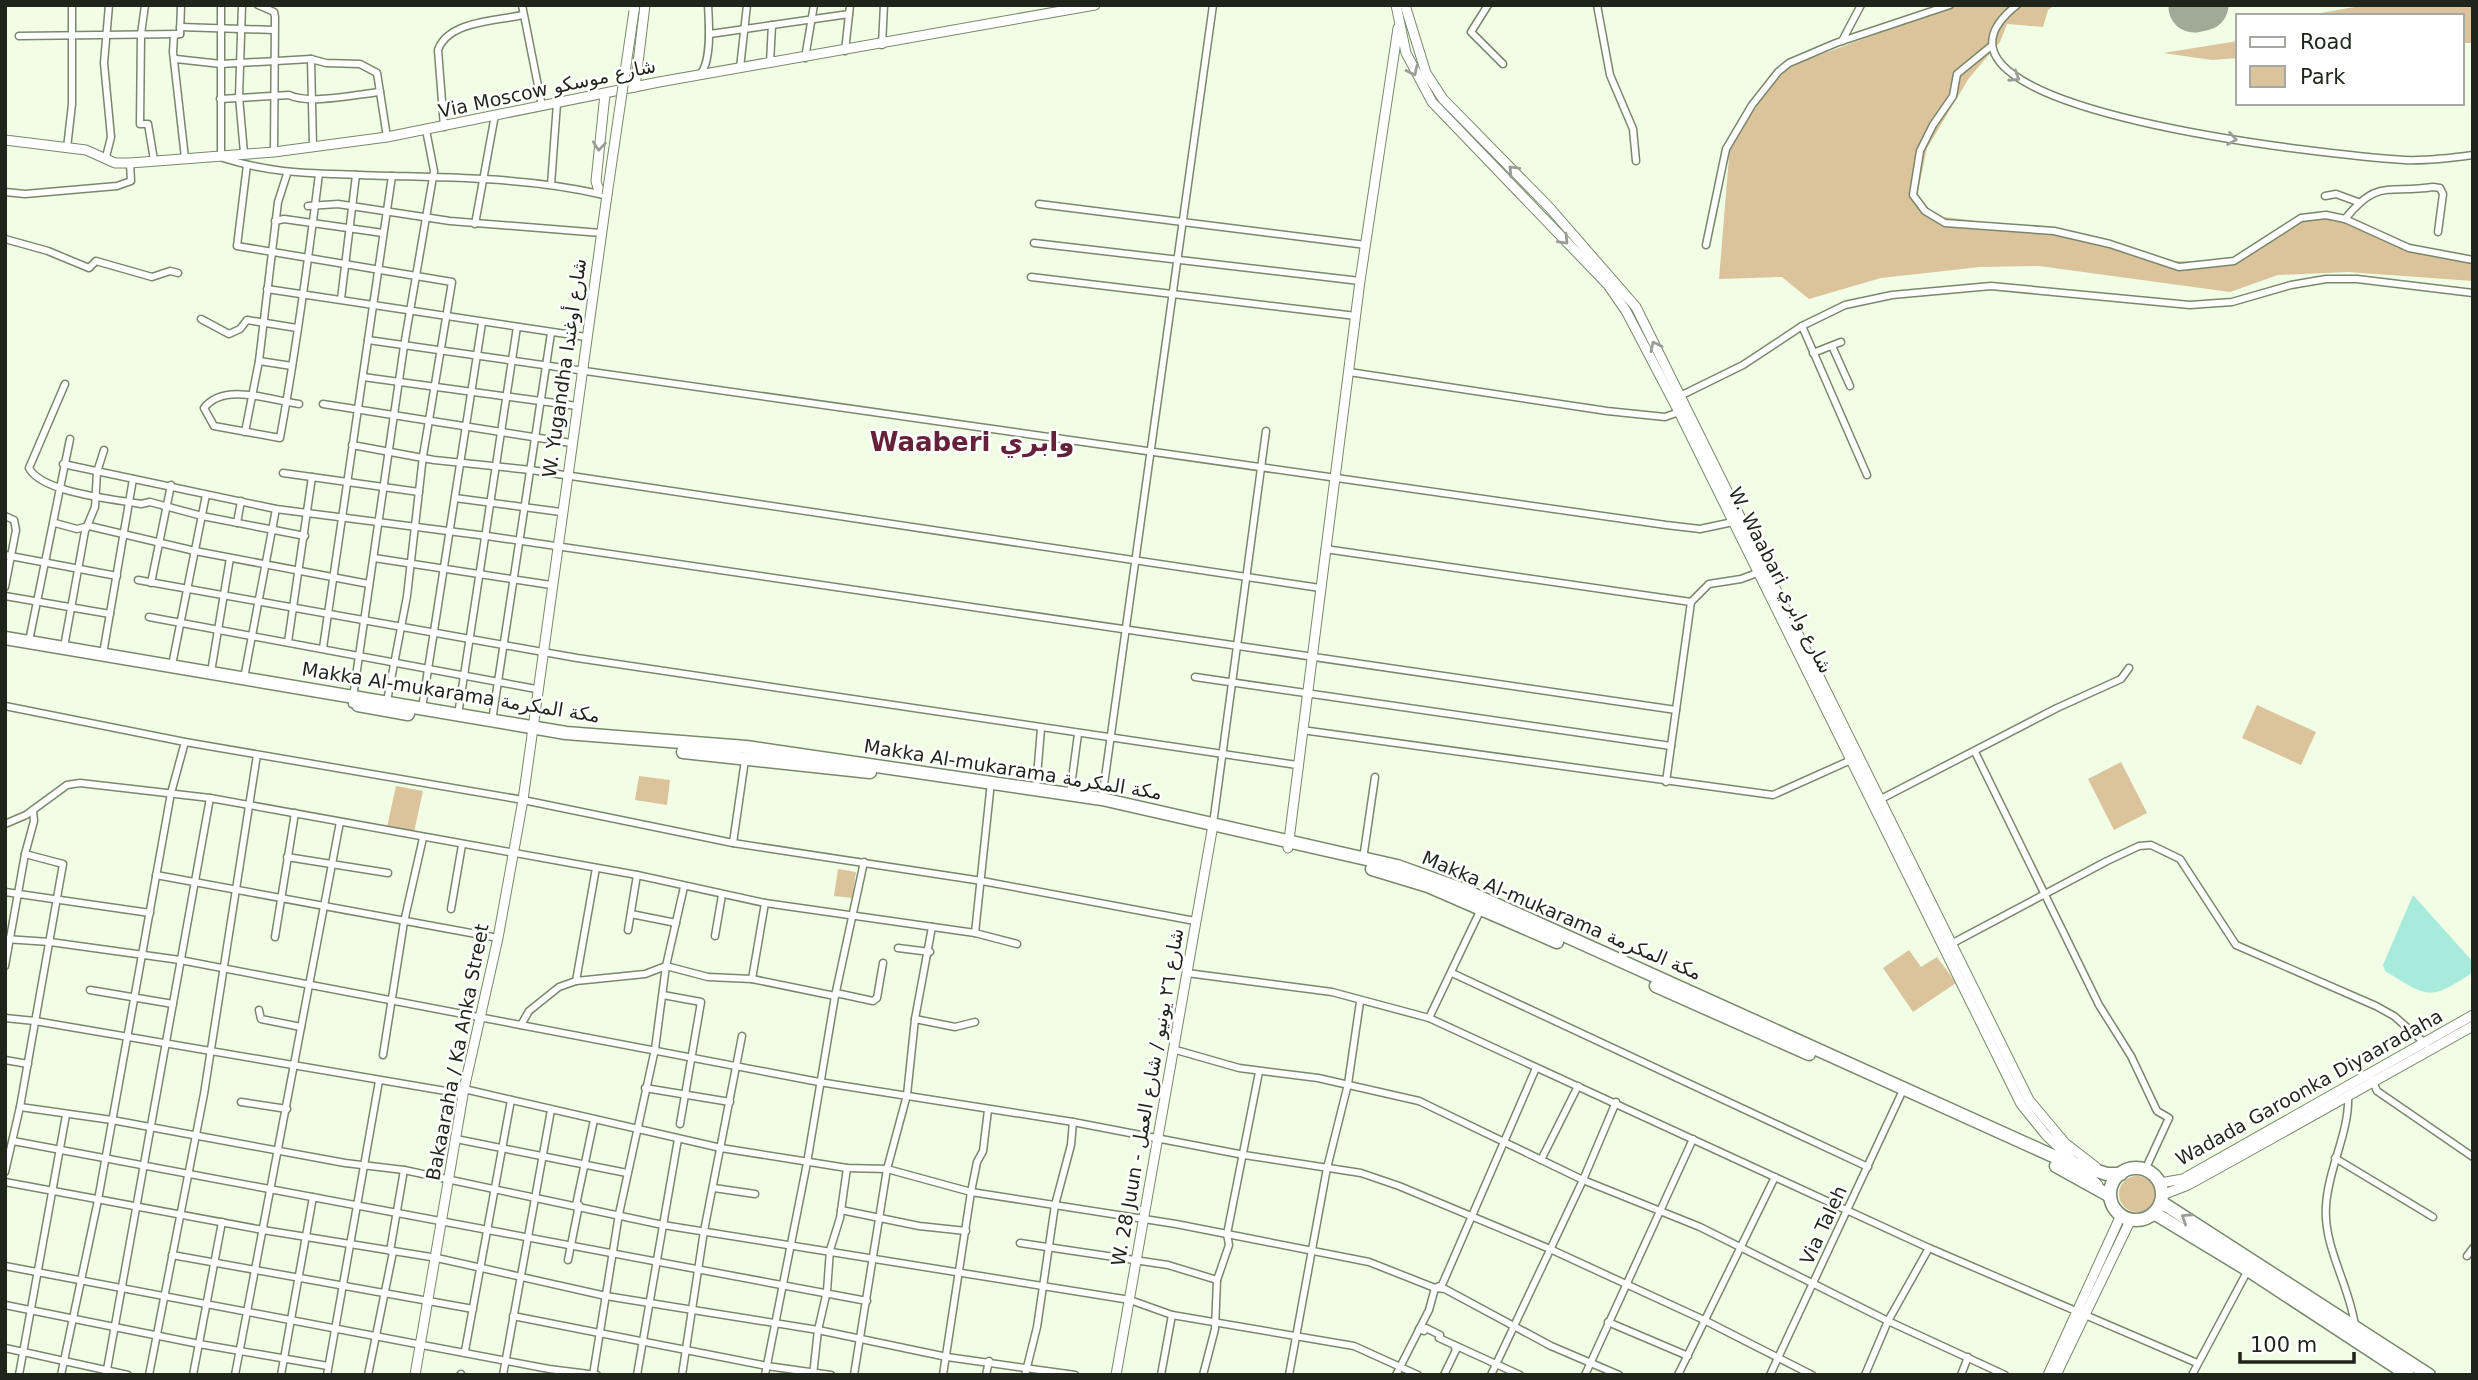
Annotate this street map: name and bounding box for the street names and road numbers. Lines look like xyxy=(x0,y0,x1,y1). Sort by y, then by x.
street label: Via Moscow شارع موسكو xyxy=(436,54,658,123)
street label: W. Yugandha شارع أوغندا xyxy=(537,257,591,479)
street label: W. Waabari شارع وابري xyxy=(1724,483,1838,677)
street label: Makka Al-mukarama مكة المكرمة xyxy=(300,658,602,727)
street label: Makka Al-mukarama مكة المكرمة xyxy=(862,735,1164,804)
street label: Makka Al-mukarama مكة المكرمة xyxy=(1419,846,1705,985)
street label: Bakaaraha / Ka Anka Street xyxy=(421,922,493,1182)
street label: W. 28 Juun - شارع ٢٦ يونيو / شارع العمل xyxy=(1106,926,1189,1268)
street label: Wadada Garoonka Diyaaradaha xyxy=(2172,1004,2446,1170)
street label: Via Taleh xyxy=(1795,1182,1851,1268)

